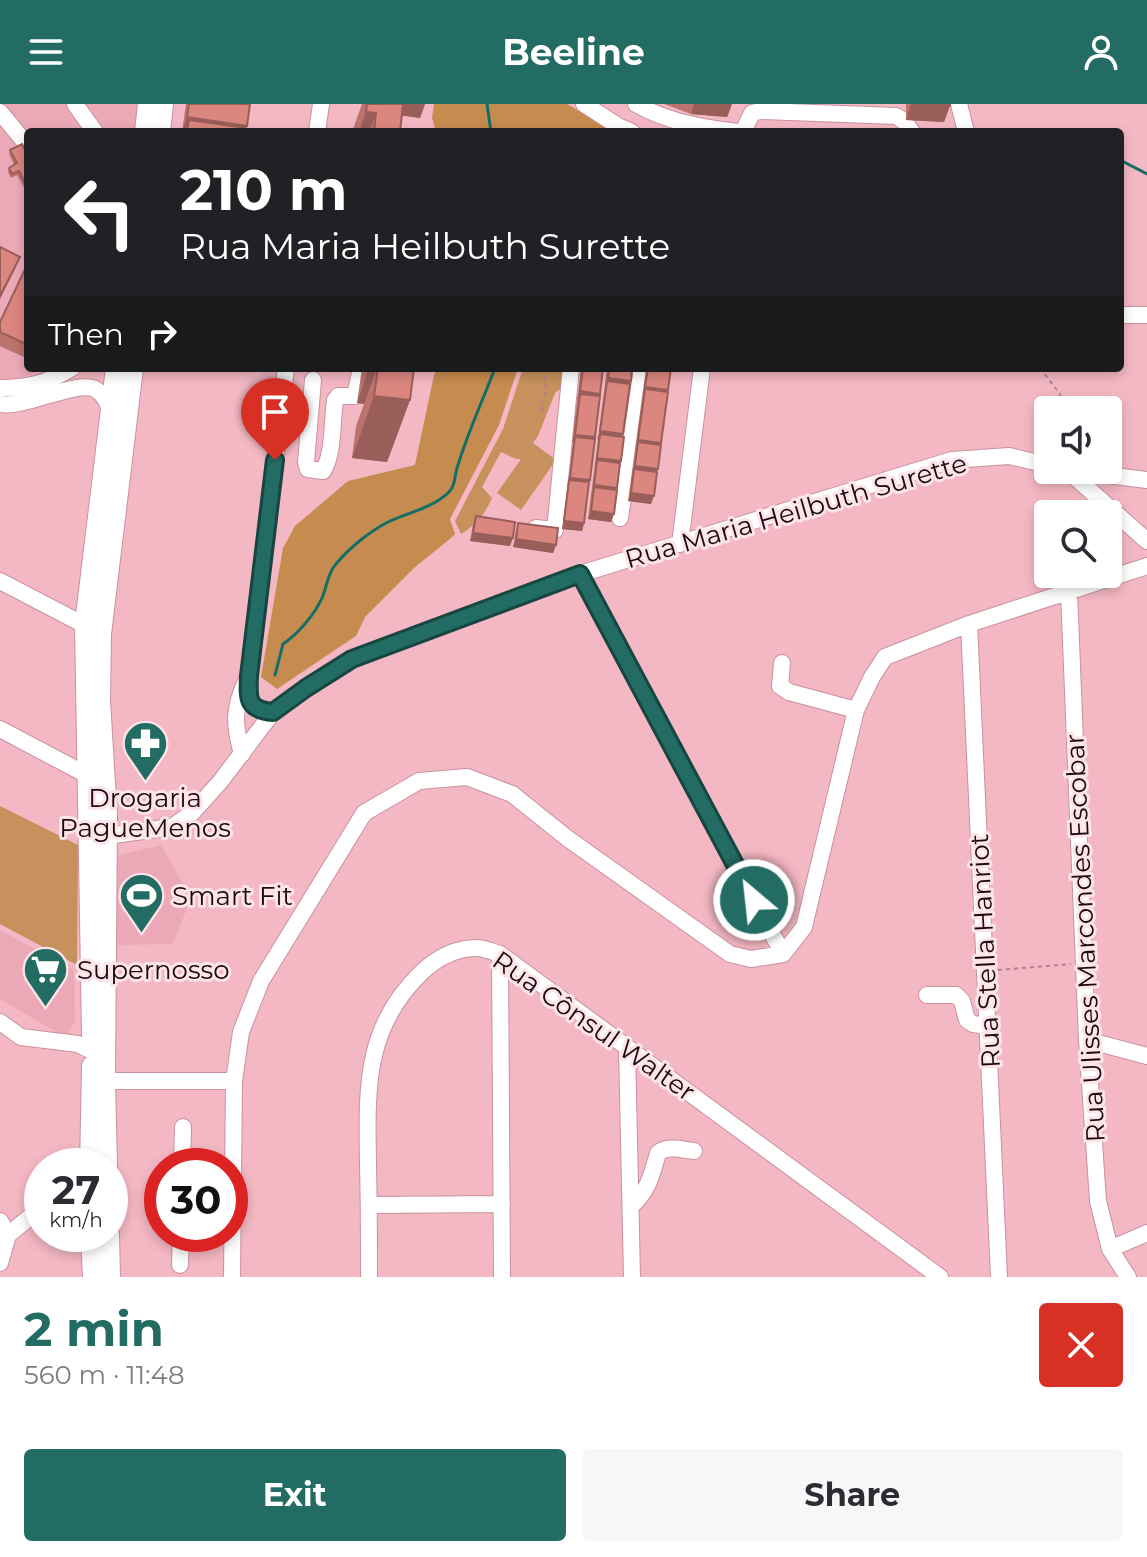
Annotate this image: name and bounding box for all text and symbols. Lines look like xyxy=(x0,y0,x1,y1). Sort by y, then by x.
icon: menu xyxy=(24,30,68,74)
text: Beeline xyxy=(502,30,645,74)
icon: person xyxy=(1079,30,1123,74)
text: 210 m xyxy=(180,156,348,224)
icon: left xyxy=(48,160,152,264)
text: Rua Maria Heilbuth Surette xyxy=(180,224,670,268)
icon: right xyxy=(140,312,184,356)
text: Then xyxy=(48,316,124,353)
pin xyxy=(241,378,309,460)
icon: arrive xyxy=(253,390,297,434)
map controls xyxy=(1034,396,1122,588)
button: sound xyxy=(1034,396,1122,484)
street label: Rua Maria Heilbuth Surette xyxy=(621,447,971,575)
button: search xyxy=(1034,500,1122,588)
pharmacy icon: Drogaria PagueMenos xyxy=(121,719,169,782)
street label: Rua Ulisses Marcondes Escobar xyxy=(1058,733,1112,1143)
place label: Drogaria PagueMenos xyxy=(59,782,231,844)
street label: Rua Stella Hanriot xyxy=(963,833,1007,1069)
position arrow xyxy=(712,858,796,942)
sports icon: Smart Fit xyxy=(117,872,165,935)
place label: Smart Fit xyxy=(172,880,293,912)
street label: Rua Cônsul Walter xyxy=(487,944,701,1108)
supermarket icon: Supernosso xyxy=(22,946,70,1009)
place label: Supernosso xyxy=(77,954,230,986)
speed limit sign: 30 xyxy=(144,1148,248,1252)
text: 27 xyxy=(52,1165,100,1214)
text: km/h xyxy=(49,1208,103,1232)
text: 2 min xyxy=(24,1300,164,1358)
button: close xyxy=(1039,1303,1123,1387)
text: 560 m · 11:48 xyxy=(24,1359,185,1391)
button: Exit xyxy=(24,1449,566,1541)
button: Share xyxy=(582,1449,1123,1541)

